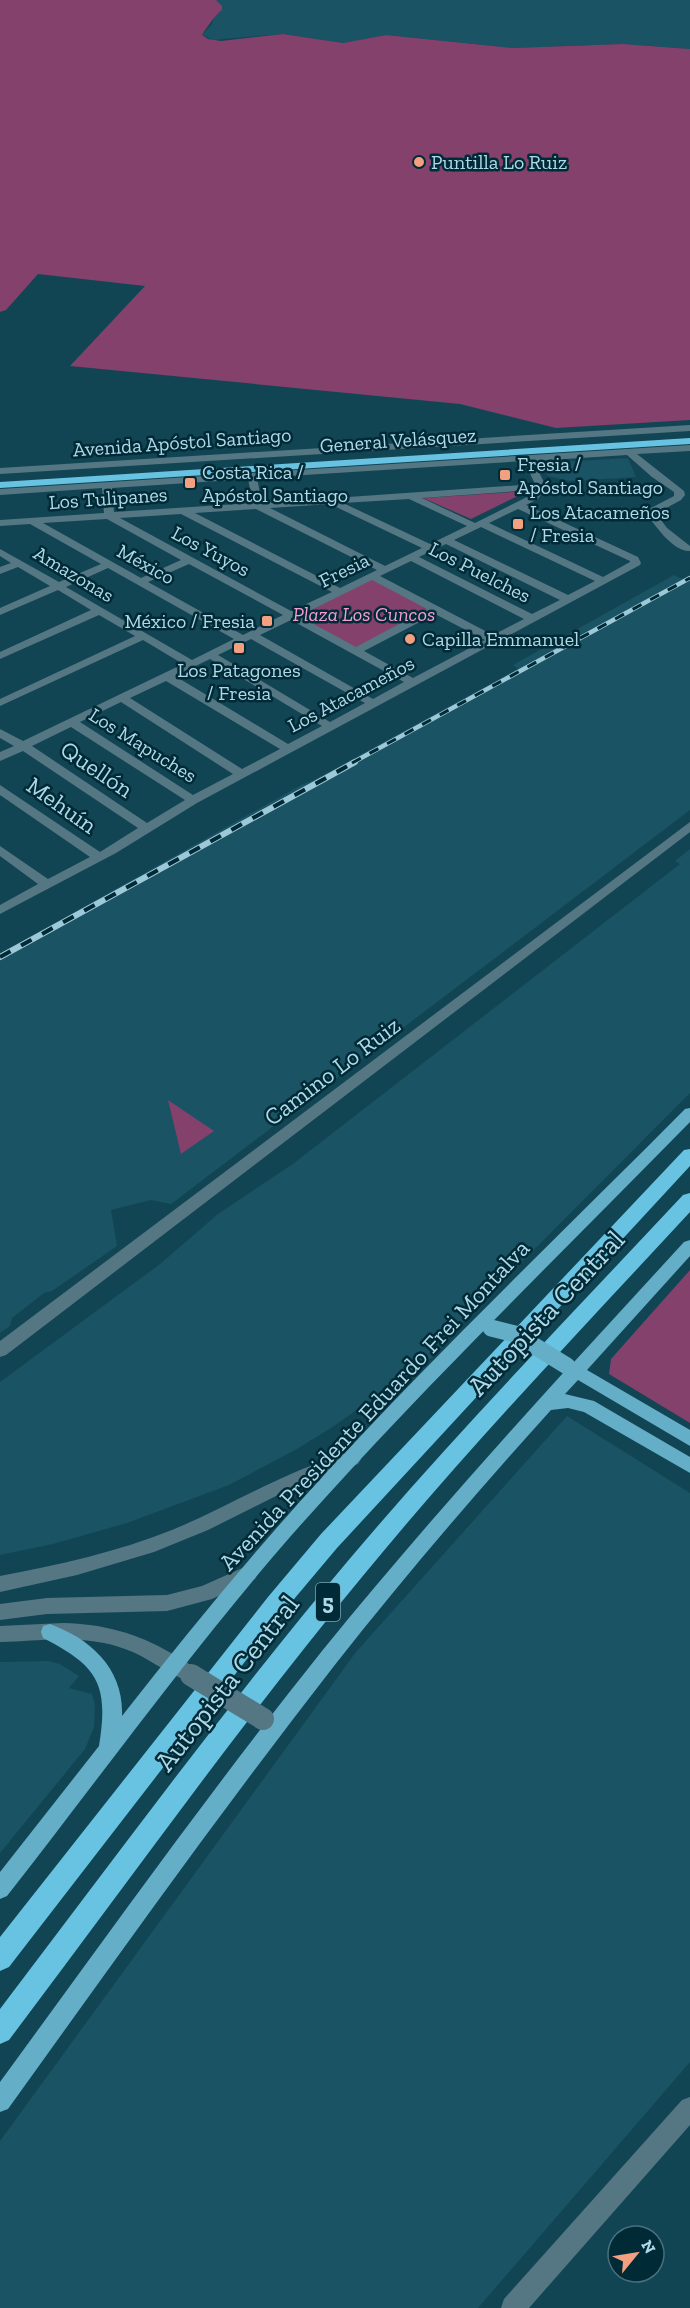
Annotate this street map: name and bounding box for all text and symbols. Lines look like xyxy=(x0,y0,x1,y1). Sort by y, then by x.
place label: Puntilla Lo Ruiz xyxy=(431,150,567,174)
marker: Puntilla Lo Ruiz xyxy=(412,155,426,169)
street label: Avenida Apóstol Santiago xyxy=(72,422,292,462)
street label: General Velásquez xyxy=(319,423,477,457)
place label: Fresia / Apóstol Santiago xyxy=(517,452,663,499)
place label: Costa Rica / Apóstol Santiago xyxy=(202,460,348,507)
marker: Fresia / Apóstol Santiago xyxy=(498,468,512,482)
marker: Costa Rica / Apóstol Santiago xyxy=(183,476,197,490)
street label: Los Tulipanes xyxy=(48,482,168,514)
place label: Los Atacameños / Fresia xyxy=(530,500,670,547)
marker: Los Atacameños / Fresia xyxy=(511,517,525,531)
street label: Los Yuyos xyxy=(168,520,254,582)
street label: Los Puelches xyxy=(425,536,535,608)
street label: México xyxy=(113,539,179,589)
street label: Amazonas xyxy=(30,541,118,607)
street label: Fresia xyxy=(315,547,373,592)
park label: Plaza Los Cuncos xyxy=(293,602,435,626)
place label: México / Fresia xyxy=(124,609,255,633)
marker: México / Fresia xyxy=(260,614,274,628)
place label: Capilla Emmanuel xyxy=(422,627,579,651)
marker: Capilla Emmanuel xyxy=(403,632,417,646)
marker: Los Patagones / Fresia xyxy=(232,641,246,655)
street label: Los Atacameños xyxy=(284,651,418,737)
place label: Los Patagones / Fresia xyxy=(177,658,301,705)
street label: Los Mapuches xyxy=(85,702,201,788)
street label: Quellón xyxy=(55,734,139,804)
street label: Mehuín xyxy=(21,770,103,840)
street label: Camino Lo Ruiz xyxy=(258,1010,406,1132)
street label: Autopista Central xyxy=(461,1223,631,1403)
street label: Avenida Presidente Eduardo Frei Montalva xyxy=(213,1233,536,1576)
road number: 5 xyxy=(316,1583,340,1621)
street label: Autopista Central xyxy=(148,1588,306,1778)
north arrow xyxy=(606,2224,666,2284)
text: N xyxy=(637,2237,660,2257)

